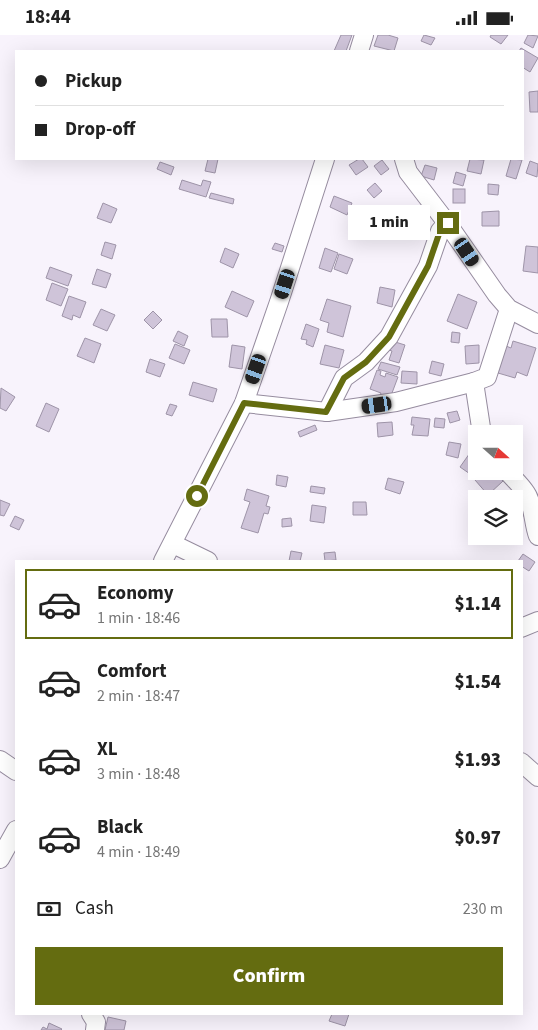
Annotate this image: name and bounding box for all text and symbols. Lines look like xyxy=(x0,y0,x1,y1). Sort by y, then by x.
text: 18:44 xyxy=(25,4,71,31)
text: Pickup xyxy=(65,68,122,95)
text: Drop-off xyxy=(65,116,135,143)
callout: 1 min xyxy=(348,205,430,241)
text: 1 min xyxy=(369,211,409,233)
route end xyxy=(437,212,459,234)
car xyxy=(452,235,481,269)
car xyxy=(273,267,296,301)
car xyxy=(244,352,267,386)
car xyxy=(361,395,392,415)
north arrow xyxy=(468,425,522,480)
map controls xyxy=(468,425,523,545)
route start xyxy=(186,485,208,507)
button: layers xyxy=(468,490,523,545)
text: Economy xyxy=(97,580,174,607)
icon: car xyxy=(37,582,82,627)
text: $1.14 xyxy=(455,591,501,618)
text: 1 min · 18:46 xyxy=(97,607,180,629)
text: Comfort xyxy=(97,658,167,685)
icon: car xyxy=(37,660,82,705)
text: $1.54 xyxy=(455,669,501,696)
text: 2 min · 18:47 xyxy=(97,685,180,707)
text: XL xyxy=(97,736,118,763)
icon: car xyxy=(37,738,82,783)
text: $1.93 xyxy=(455,747,501,774)
text: 3 min · 18:48 xyxy=(97,763,180,785)
text: Black xyxy=(97,814,143,841)
icon: car xyxy=(37,816,82,861)
text: $0.97 xyxy=(455,825,501,852)
text: 4 min · 18:49 xyxy=(97,841,180,863)
icon: cash xyxy=(35,895,63,923)
text: Cash xyxy=(75,895,114,922)
text: 230 m xyxy=(463,898,503,920)
button: Confirm xyxy=(35,947,503,1005)

